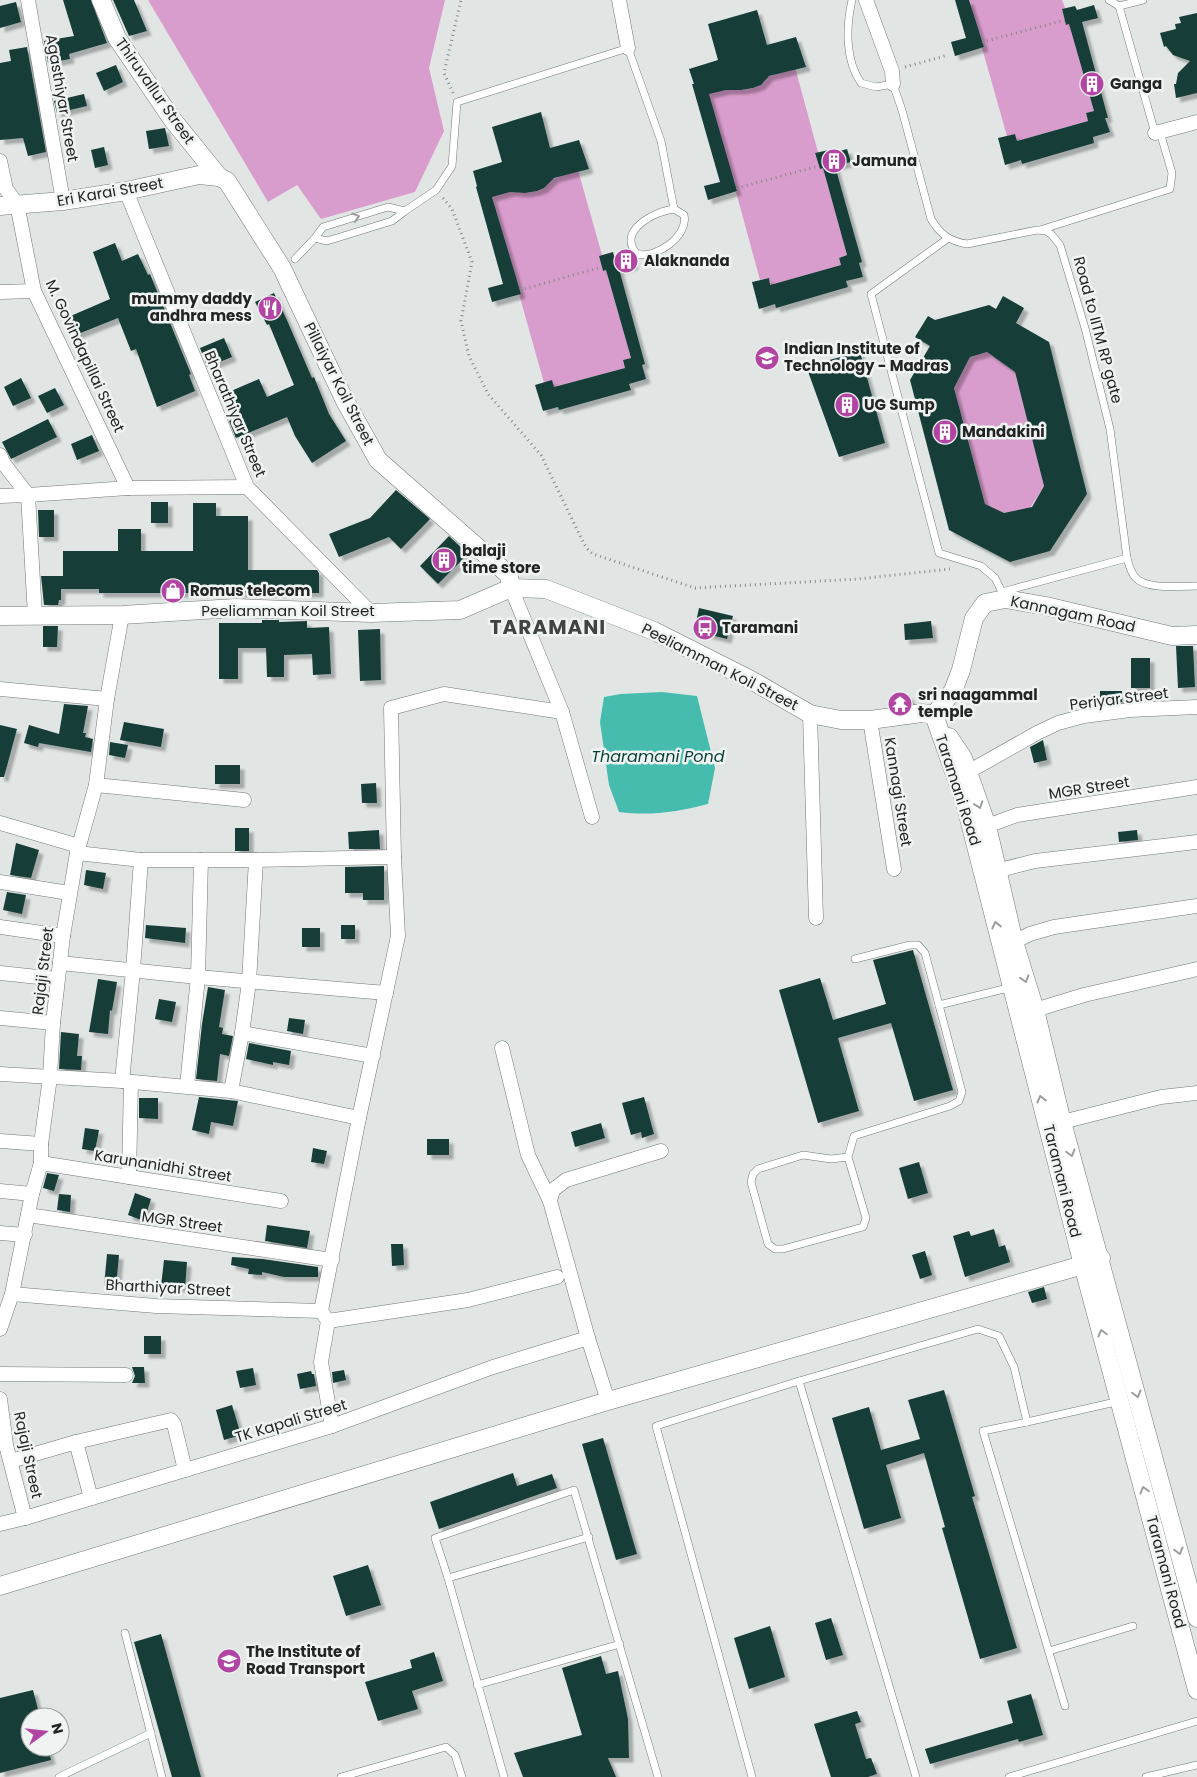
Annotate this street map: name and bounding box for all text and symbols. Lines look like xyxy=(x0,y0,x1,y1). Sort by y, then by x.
street label: Agasthiyar Street xyxy=(41,33,84,163)
street label: Thiruvallur Street xyxy=(111,33,200,148)
building icon: Ganga xyxy=(1079,71,1105,97)
place label: Ganga xyxy=(1110,73,1162,94)
building icon: Jamuna xyxy=(821,148,847,174)
place label: Jamuna xyxy=(852,150,917,171)
street label: Eri Karai Street xyxy=(55,172,165,211)
one-way arrow xyxy=(352,212,360,222)
building icon: Alaknanda xyxy=(613,248,639,274)
place label: Alaknanda xyxy=(644,250,730,271)
street label: Road to IITM RP gate xyxy=(1069,254,1128,406)
street label: M. Govindapillai Street xyxy=(41,276,130,436)
place label: mummy daddy andhra mess xyxy=(131,288,253,326)
restaurant icon: mummy daddy andhra mess xyxy=(257,295,283,321)
street label: Pillaiyar Koil Street xyxy=(299,319,380,449)
place label: Indian Institute of Technology - Madras xyxy=(784,338,949,376)
school or university icon: Indian Institute of Technology - Madras xyxy=(754,345,780,371)
street label: Bharathiyar Street xyxy=(199,347,272,480)
building icon: UG Sump xyxy=(834,392,860,418)
place label: UG Sump xyxy=(864,394,935,415)
building icon: Mandakini xyxy=(932,419,958,445)
place label: Mandakini xyxy=(962,421,1045,442)
place label: balaji time store xyxy=(462,540,541,578)
building icon: balaji time store xyxy=(431,547,457,573)
shop icon: Romus telecom xyxy=(160,578,186,604)
place label: Romus telecom xyxy=(190,580,311,601)
street label: Kannagam Road xyxy=(1009,590,1137,637)
street label: Peeliamman Koil Street xyxy=(201,600,375,621)
district label: TARAMANI xyxy=(490,613,606,641)
bus stop icon: Taramani xyxy=(692,615,718,641)
place label: Taramani xyxy=(722,617,798,638)
street label: Peeliamman Koil Street xyxy=(638,618,802,715)
street label: Periyar Street xyxy=(1068,682,1170,715)
place label: sri naagammal temple xyxy=(918,684,1038,722)
temple icon: sri naagammal temple xyxy=(887,691,913,717)
street label: Taramani Road xyxy=(931,731,986,848)
street label: Kannagi Street xyxy=(880,736,917,848)
water label: Tharamani Pond xyxy=(591,745,725,768)
street label: MGR Street xyxy=(1047,771,1131,804)
one-way arrow xyxy=(974,800,984,808)
one-way arrow xyxy=(991,920,1002,929)
street label: Rajaji Street xyxy=(27,926,58,1016)
one-way arrow xyxy=(1020,974,1030,982)
one-way arrow xyxy=(1036,1095,1047,1103)
street label: Taramani Road xyxy=(1038,1122,1087,1240)
street label: Karunanidhi Street xyxy=(93,1144,233,1187)
one-way arrow xyxy=(1065,1148,1076,1157)
street label: MGR Street xyxy=(140,1205,224,1238)
street label: Bharthiyar Street xyxy=(105,1274,231,1301)
one-way arrow xyxy=(1097,1329,1108,1338)
one-way arrow xyxy=(1131,1389,1142,1398)
street label: TK Kapali Street xyxy=(232,1394,349,1447)
street label: Rajaji Street xyxy=(9,1409,48,1500)
one-way arrow xyxy=(1139,1486,1150,1495)
street label: Taramani Road xyxy=(1141,1513,1192,1631)
one-way arrow xyxy=(1173,1546,1184,1555)
place label: The Institute of Road Transport xyxy=(246,1641,365,1679)
school or university icon: The Institute of Road Transport xyxy=(216,1648,242,1674)
north arrow xyxy=(20,1707,70,1757)
text: N xyxy=(47,1721,69,1736)

